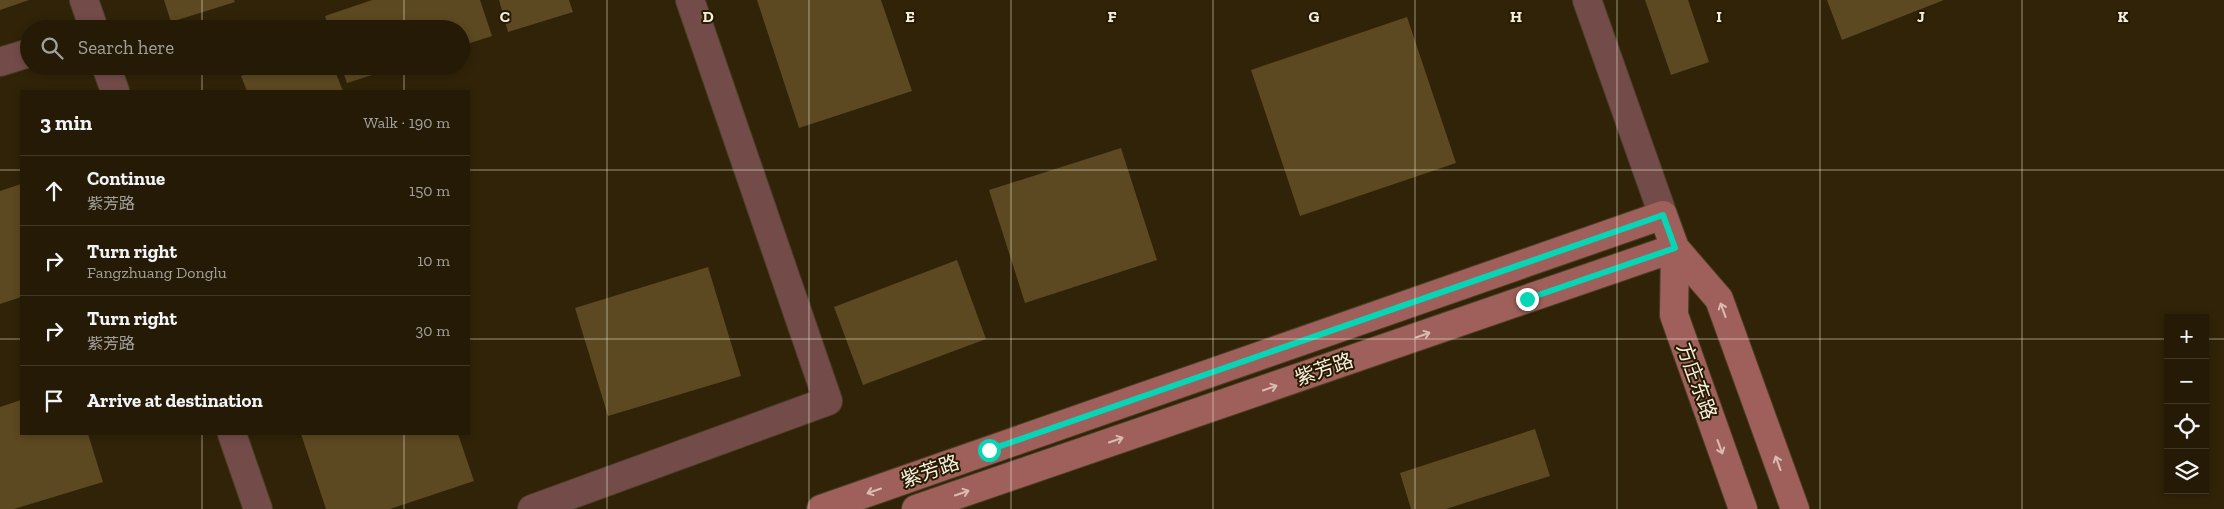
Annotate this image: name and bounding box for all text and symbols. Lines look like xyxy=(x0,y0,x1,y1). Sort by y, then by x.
text: C xyxy=(500,7,510,26)
text: D xyxy=(702,7,714,26)
text: E xyxy=(905,7,915,26)
text: F xyxy=(1107,7,1117,26)
text: G xyxy=(1309,7,1320,26)
text: H xyxy=(1510,7,1522,26)
text: I xyxy=(1716,7,1722,26)
text: J xyxy=(1917,7,1925,26)
text: K xyxy=(2118,7,2129,26)
search box xyxy=(20,20,470,75)
icon: search xyxy=(38,34,66,62)
text: Search here xyxy=(78,36,174,59)
text: 3 min xyxy=(40,110,92,135)
text: Walk · 190 m xyxy=(363,113,450,132)
text: Continue xyxy=(87,167,165,190)
icon: ahead xyxy=(40,177,68,205)
text: 150 m xyxy=(409,181,450,200)
text: 紫芳路 xyxy=(87,194,135,213)
text: Turn right xyxy=(87,240,177,263)
icon: right xyxy=(40,247,68,275)
text: 10 m xyxy=(417,251,450,270)
text: Fangzhuang Donglu xyxy=(87,263,227,282)
route end xyxy=(1516,288,1539,311)
one-way arrow xyxy=(1718,303,1727,318)
text: Turn right xyxy=(87,307,177,330)
map controls xyxy=(2164,314,2209,494)
button: + xyxy=(2164,314,2209,359)
icon: right xyxy=(40,317,68,345)
text: 30 m xyxy=(416,321,450,340)
one-way arrow xyxy=(1415,330,1431,339)
text: 紫芳路 xyxy=(87,334,135,353)
street label: 方庄东路 xyxy=(1672,339,1722,423)
street label: 紫芳路 xyxy=(1292,348,1356,390)
button: − xyxy=(2164,359,2209,404)
one-way arrow xyxy=(1261,382,1277,392)
icon: arrive xyxy=(40,387,68,415)
text: Arrive at destination xyxy=(87,389,263,412)
button: locate xyxy=(2164,404,2209,449)
one-way arrow xyxy=(1108,435,1124,445)
one-way arrow xyxy=(1716,438,1725,454)
route start xyxy=(978,439,1001,462)
button: layers xyxy=(2164,449,2209,494)
street label: 紫芳路 xyxy=(898,450,962,492)
one-way arrow xyxy=(1773,456,1782,471)
one-way arrow xyxy=(866,486,882,496)
one-way arrow xyxy=(954,488,970,497)

